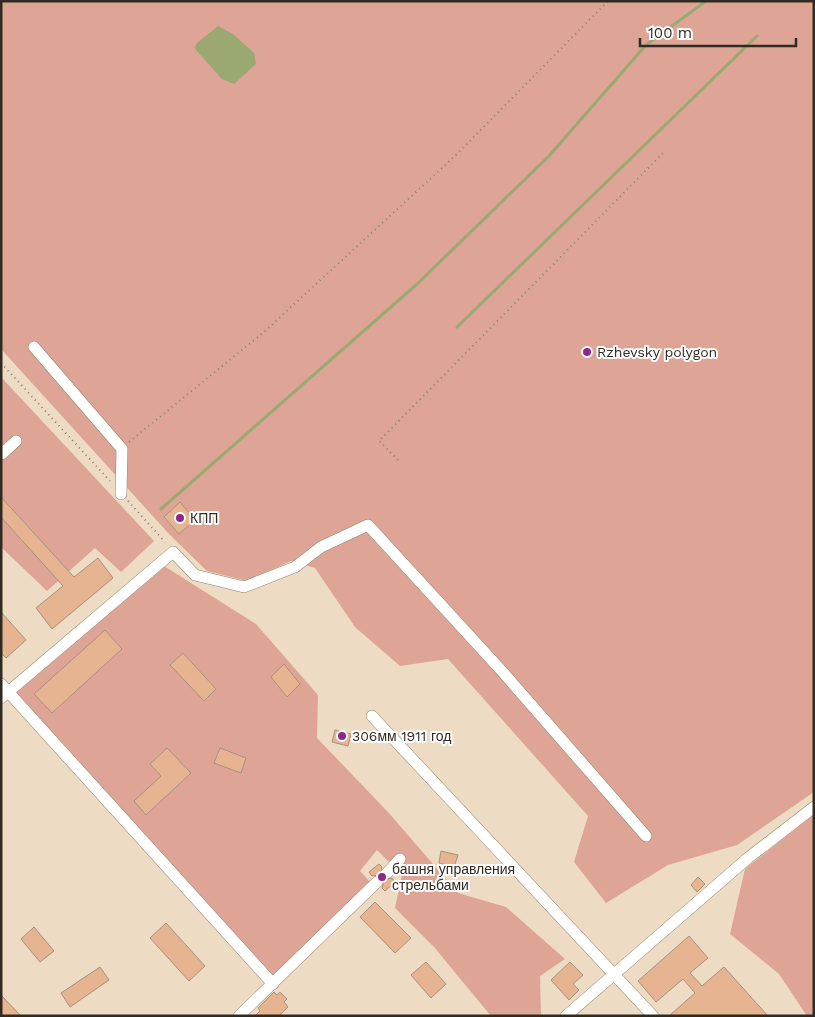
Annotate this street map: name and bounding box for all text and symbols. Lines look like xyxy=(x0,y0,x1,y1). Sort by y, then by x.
scale bar xyxy=(640,15,796,47)
text: 100 m xyxy=(648,24,692,42)
place label: Rzhevsky polygon xyxy=(597,344,717,360)
marker: Rzhevsky polygon xyxy=(581,346,593,358)
place label: КПП xyxy=(190,510,218,526)
marker: КПП xyxy=(174,512,186,524)
place label: 306мм 1911 год xyxy=(352,728,451,744)
marker: 306мм 1911 год xyxy=(336,730,348,742)
place label: башня управления стрельбами xyxy=(392,861,515,893)
marker: башня управления стрельбами xyxy=(376,871,388,883)

